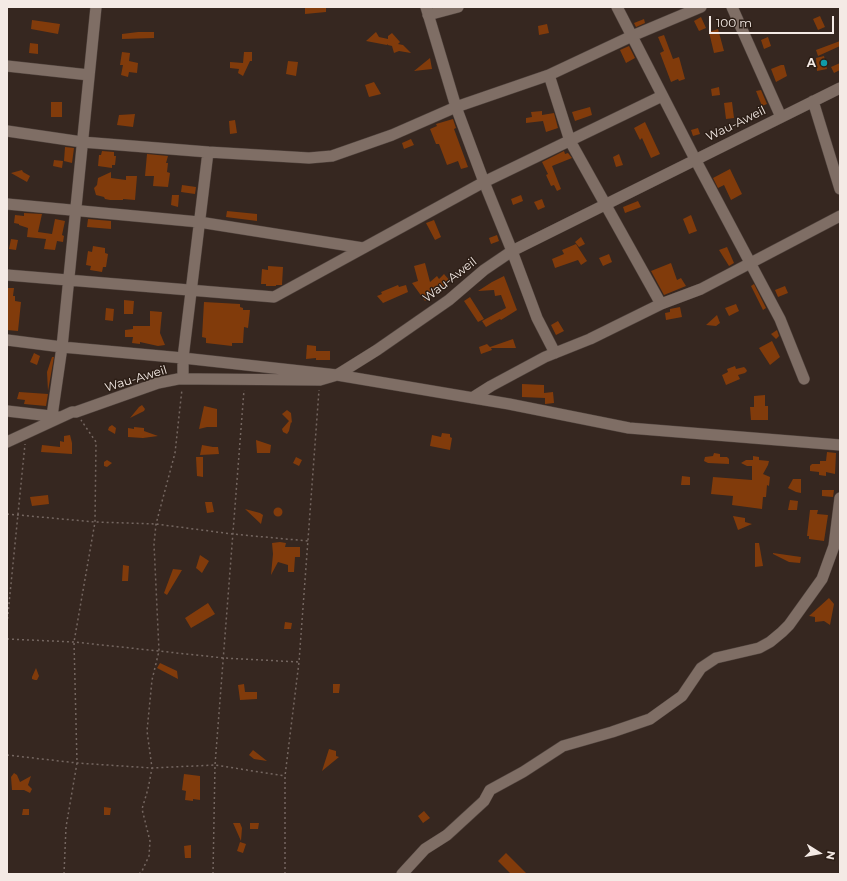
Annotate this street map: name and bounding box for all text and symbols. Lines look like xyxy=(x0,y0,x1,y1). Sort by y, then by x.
scale bar xyxy=(711,8,836,34)
text: 100 m xyxy=(716,15,752,30)
place label: A xyxy=(807,56,816,70)
marker: A xyxy=(819,58,829,68)
street label: Wau-Aweil xyxy=(704,103,768,145)
street label: Wau-Aweil xyxy=(420,254,480,306)
street label: Wau-Aweil xyxy=(103,363,169,395)
north arrow xyxy=(799,833,839,873)
text: N xyxy=(823,850,839,861)

